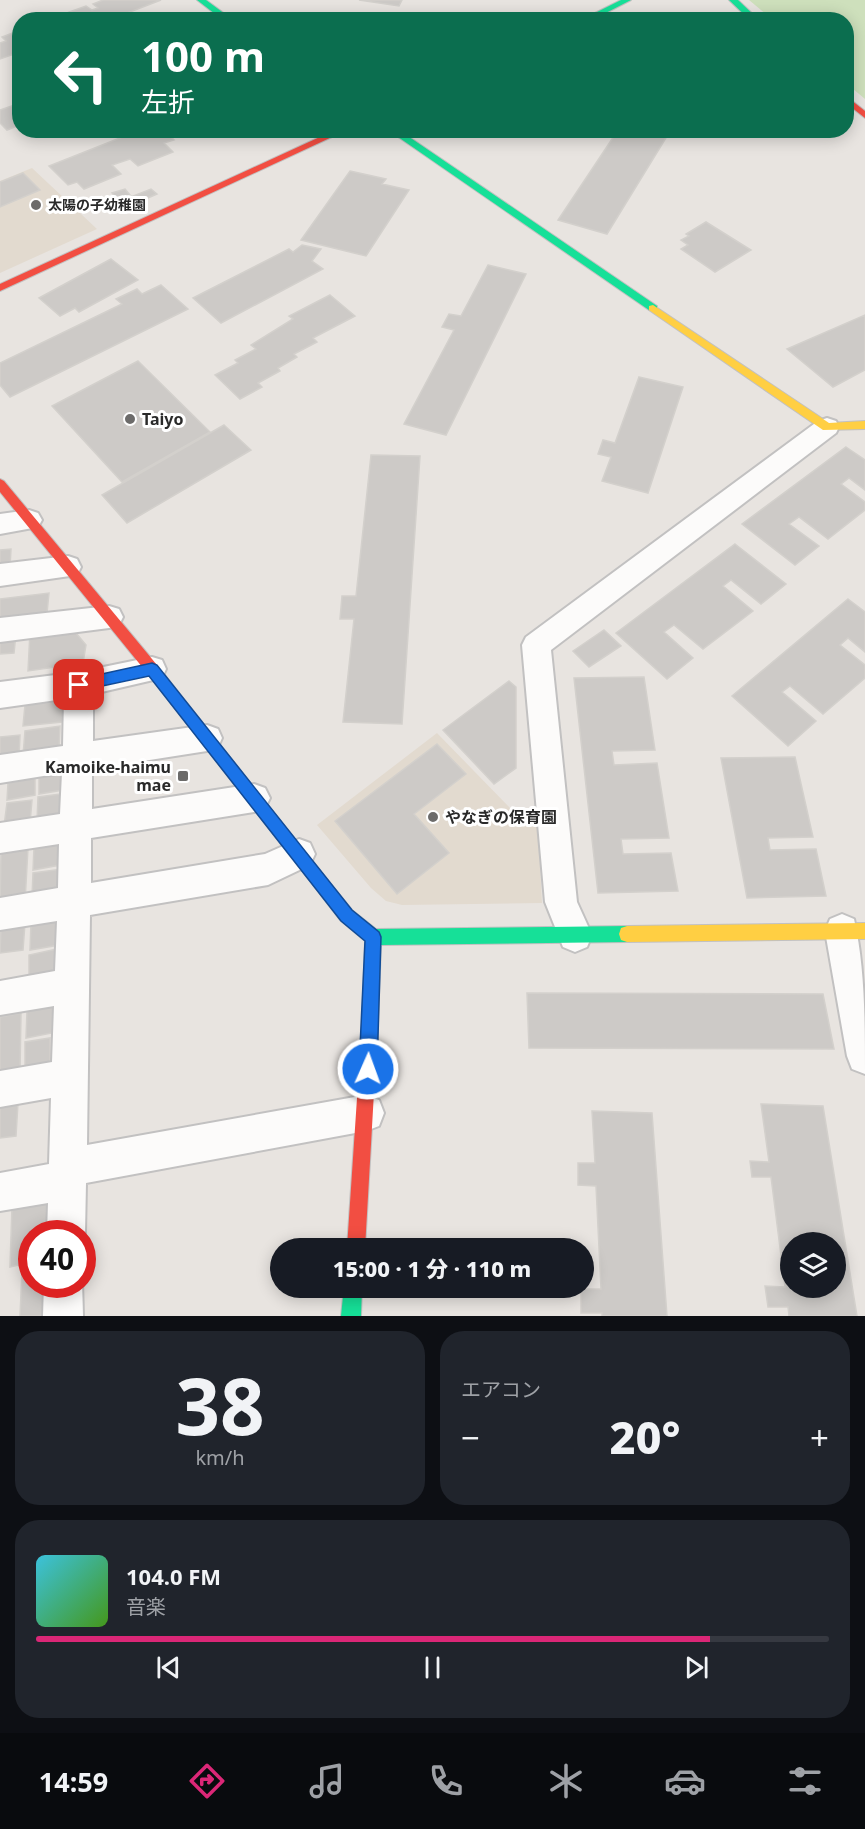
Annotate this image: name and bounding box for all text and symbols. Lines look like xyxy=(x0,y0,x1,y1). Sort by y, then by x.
text: 100 m xyxy=(141,27,265,84)
icon: left xyxy=(42,36,120,114)
text: 左折 xyxy=(141,83,195,120)
place label: 太陽の子幼稚園 xyxy=(48,195,146,214)
marker: 太陽の子幼稚園 xyxy=(29,198,43,212)
place label: Taiyo xyxy=(142,408,183,430)
marker: Taiyo xyxy=(123,412,137,426)
pin xyxy=(53,659,104,710)
icon: arrive xyxy=(62,668,95,701)
place label: Kamoike-haimu mae xyxy=(45,756,171,796)
marker: Kamoike-haimu mae xyxy=(176,769,190,783)
place label: やなぎの保育園 xyxy=(445,806,557,828)
marker: やなぎの保育園 xyxy=(426,810,440,824)
position arrow xyxy=(336,1037,400,1101)
speed limit sign: 40 xyxy=(18,1220,96,1298)
map controls xyxy=(780,1232,846,1298)
button: layers xyxy=(780,1232,846,1298)
text: 15:00 · 1 分 · 110 m xyxy=(333,1253,531,1283)
text: 38 xyxy=(175,1352,265,1458)
text: エアコン xyxy=(461,1376,541,1403)
text: 20° xyxy=(609,1406,681,1467)
text: − xyxy=(461,1415,480,1460)
text: + xyxy=(810,1415,829,1460)
text: km/h xyxy=(195,1444,245,1471)
text: 104.0 FM xyxy=(126,1561,221,1591)
text: 音楽 xyxy=(126,1593,166,1620)
icon: previous xyxy=(152,1651,185,1684)
icon: pause xyxy=(416,1651,449,1684)
icon: next xyxy=(680,1651,713,1684)
icon: directions xyxy=(186,1760,228,1802)
icon: music xyxy=(306,1760,348,1802)
icon: phone xyxy=(425,1760,467,1802)
icon: climate xyxy=(545,1760,587,1802)
icon: car xyxy=(664,1760,706,1802)
icon: filters xyxy=(784,1760,826,1802)
text: 14:59 xyxy=(39,1763,108,1800)

